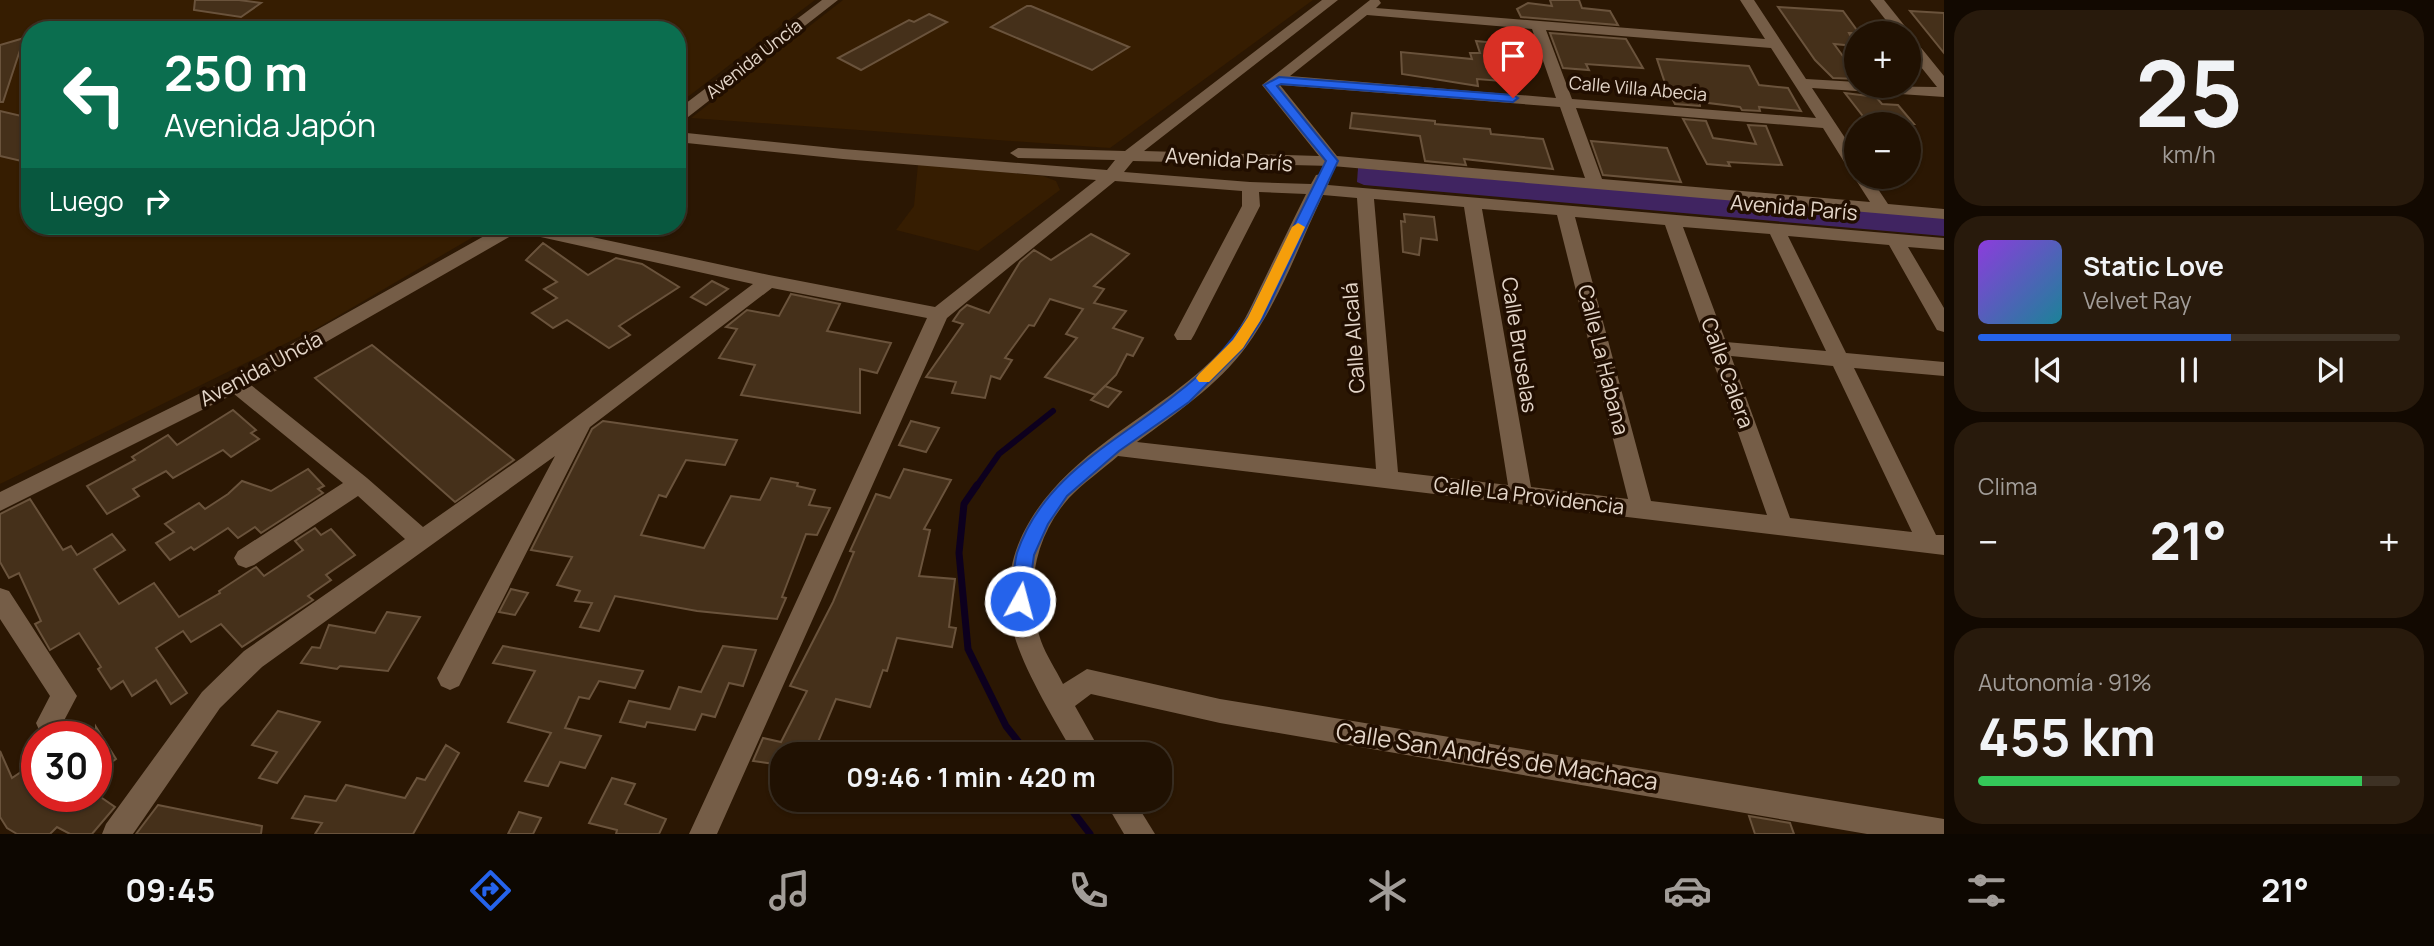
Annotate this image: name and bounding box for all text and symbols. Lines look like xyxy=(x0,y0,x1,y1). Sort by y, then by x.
street label: Avenida Uncía xyxy=(700,13,806,103)
map controls xyxy=(1844,21,1921,189)
button: + xyxy=(1844,21,1921,98)
pin xyxy=(1483,26,1543,98)
text: 25 xyxy=(2135,30,2243,154)
icon: arrive xyxy=(1494,37,1532,75)
text: 250 m xyxy=(164,39,308,106)
icon: left xyxy=(49,49,140,140)
street label: Calle Villa Abecia xyxy=(1568,70,1708,106)
text: Avenida Japón xyxy=(164,103,376,147)
button: − xyxy=(1844,112,1921,189)
text: km/h xyxy=(2162,138,2216,170)
street label: Avenida París xyxy=(1164,141,1294,177)
icon: right xyxy=(138,182,176,220)
text: Luego xyxy=(49,183,124,219)
street label: Avenida París xyxy=(1729,187,1859,227)
text: Static Love xyxy=(2083,248,2224,284)
street label: Calle Bruselas xyxy=(1495,275,1545,415)
street label: Calle Alcalá xyxy=(1335,282,1371,394)
street label: Calle La Habana xyxy=(1572,282,1636,438)
text: Velvet Ray xyxy=(2083,284,2192,316)
street label: Calle Calera xyxy=(1695,314,1761,432)
street label: Avenida Uncía xyxy=(194,324,327,412)
icon: previous xyxy=(2029,351,2067,389)
icon: pause xyxy=(2170,351,2208,389)
icon: next xyxy=(2311,351,2349,389)
street label: Calle La Providencia xyxy=(1432,469,1626,521)
text: Clima xyxy=(1978,470,2037,502)
text: 21° xyxy=(2150,505,2227,576)
text: − xyxy=(1978,515,1999,567)
text: + xyxy=(2378,515,2400,567)
position arrow xyxy=(983,564,1057,638)
text: Autonomía · 91% xyxy=(1978,666,2152,698)
text: 455 km xyxy=(1978,701,2156,772)
street label: Calle San Andrés de Machaca xyxy=(1334,714,1661,797)
speed limit sign: 30 xyxy=(21,721,112,812)
text: 09:46 · 1 min · 420 m xyxy=(846,759,1096,795)
icon: directions xyxy=(466,866,515,915)
icon: music xyxy=(765,866,814,915)
icon: phone xyxy=(1064,866,1113,915)
icon: climate xyxy=(1363,866,1412,915)
icon: car xyxy=(1663,866,1712,915)
icon: filters xyxy=(1962,866,2011,915)
text: 09:45 xyxy=(125,868,215,912)
text: 21° xyxy=(2261,868,2309,912)

